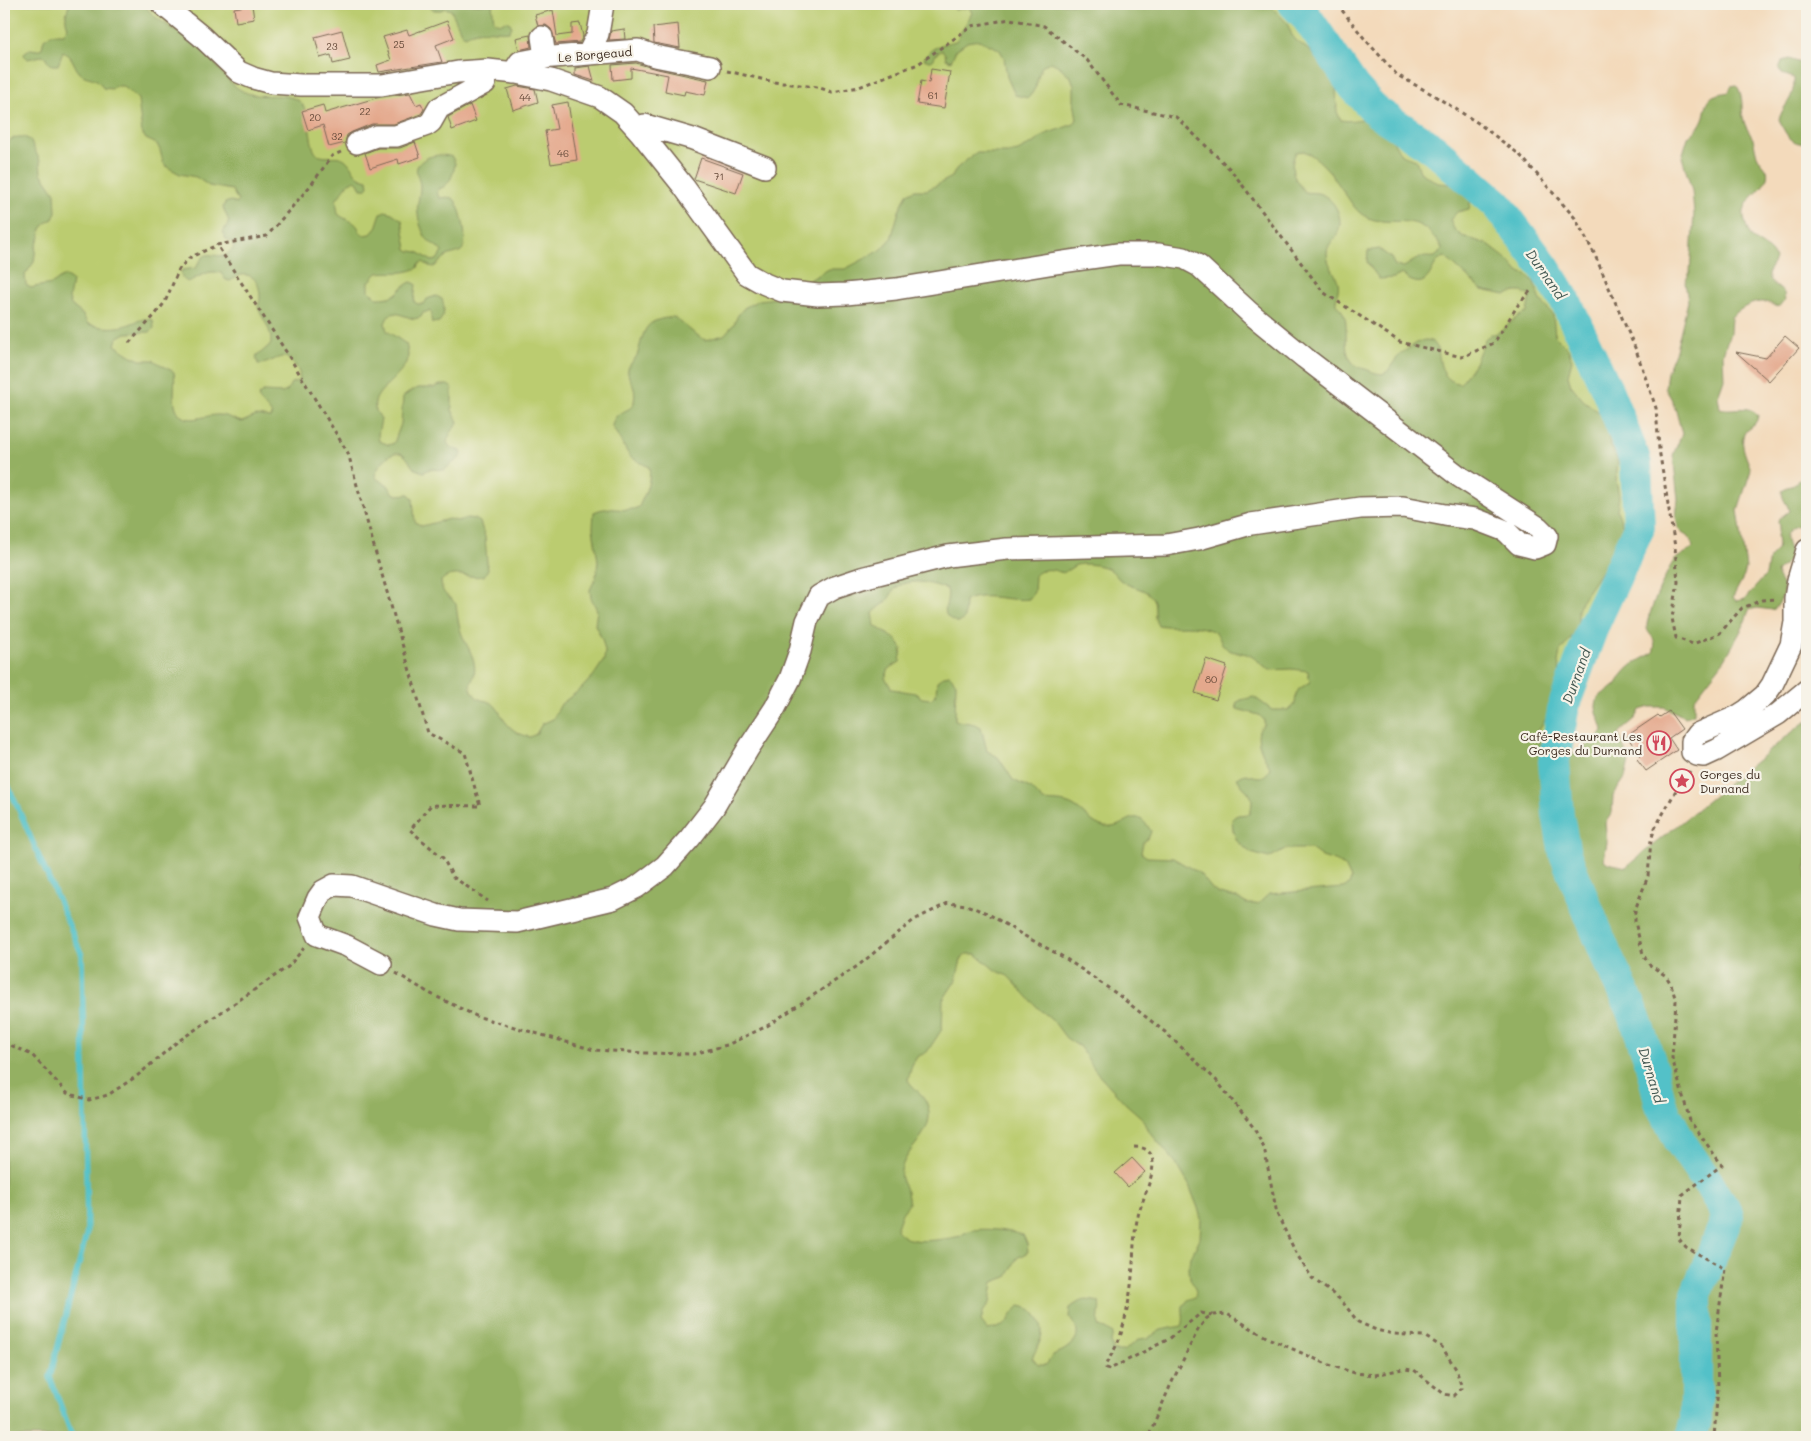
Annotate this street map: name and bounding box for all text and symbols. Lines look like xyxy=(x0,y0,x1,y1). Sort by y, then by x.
house number: 25 xyxy=(393,37,405,51)
house number: 23 xyxy=(326,39,338,53)
street label: Le Borgeaud xyxy=(557,43,633,65)
house number: 61 xyxy=(928,88,938,102)
house number: 44 xyxy=(519,90,531,104)
house number: 22 xyxy=(359,104,371,118)
house number: 20 xyxy=(309,110,321,124)
house number: 32 xyxy=(331,129,343,143)
house number: 46 xyxy=(557,146,569,160)
house number: 71 xyxy=(714,169,724,183)
water label: Durnand xyxy=(1522,245,1571,304)
water label: Durnand xyxy=(1557,645,1595,706)
house number: 80 xyxy=(1205,672,1217,686)
place label: Café-Restaurant Les Gorges du Durnand xyxy=(1520,728,1642,758)
restaurant icon: Café-Restaurant Les Gorges du Durnand xyxy=(1646,730,1672,756)
place label: Gorges du Durnand xyxy=(1700,766,1760,796)
place icon: Gorges du Durnand xyxy=(1669,768,1695,794)
water label: Durnand xyxy=(1635,1045,1670,1106)

